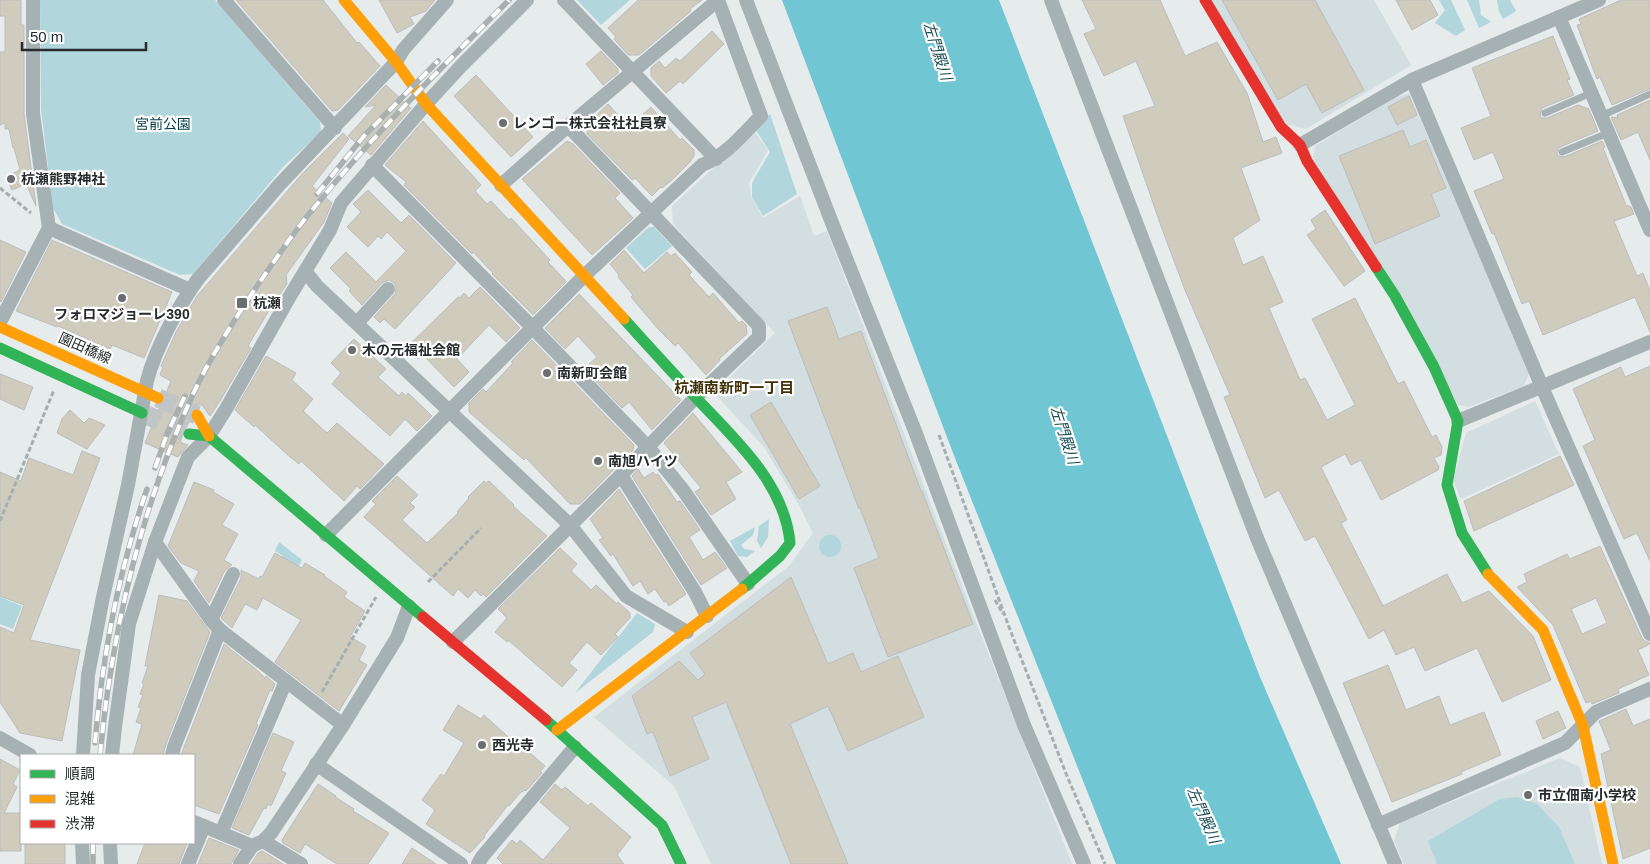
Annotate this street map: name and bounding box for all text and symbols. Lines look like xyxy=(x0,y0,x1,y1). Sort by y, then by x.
scale bar xyxy=(22,20,146,52)
water label: 左門殿川 xyxy=(921,20,956,84)
text: 50 m xyxy=(30,28,63,45)
place label: レンゴー株式会社社員寮 xyxy=(513,115,667,131)
park label: 宮前公園 xyxy=(135,116,191,132)
marker: レンゴー株式会社社員寮 xyxy=(497,117,509,129)
place label: 杭瀬熊野神社 xyxy=(21,171,105,187)
marker: 杭瀬熊野神社 xyxy=(5,173,17,185)
marker: フォロマジョーレ390 xyxy=(116,292,128,304)
place label: 杭瀬 xyxy=(253,295,281,311)
marker: 杭瀬 xyxy=(235,296,249,310)
place label: フォロマジョーレ390 xyxy=(54,306,190,322)
street label: 園田橋線 xyxy=(56,329,114,367)
place label: 木の元福祉会館 xyxy=(362,342,460,358)
marker: 木の元福祉会館 xyxy=(346,344,358,356)
place label: 南新町会館 xyxy=(557,365,627,381)
marker: 南新町会館 xyxy=(541,367,553,379)
district label: 杭瀬南新町一丁目 xyxy=(674,379,794,396)
water label: 左門殿川 xyxy=(1048,404,1083,468)
place label: 南旭ハイツ xyxy=(608,453,678,469)
marker: 南旭ハイツ xyxy=(592,455,604,467)
place label: 西光寺 xyxy=(492,737,534,753)
marker: 西光寺 xyxy=(476,739,488,751)
legend xyxy=(20,754,195,844)
text: 順調 xyxy=(65,765,95,782)
water label: 左門殿川 xyxy=(1184,784,1225,848)
place label: 市立佃南小学校 xyxy=(1538,787,1636,803)
marker: 市立佃南小学校 xyxy=(1522,789,1534,801)
text: 混雑 xyxy=(65,790,95,807)
text: 渋滞 xyxy=(65,815,95,832)

